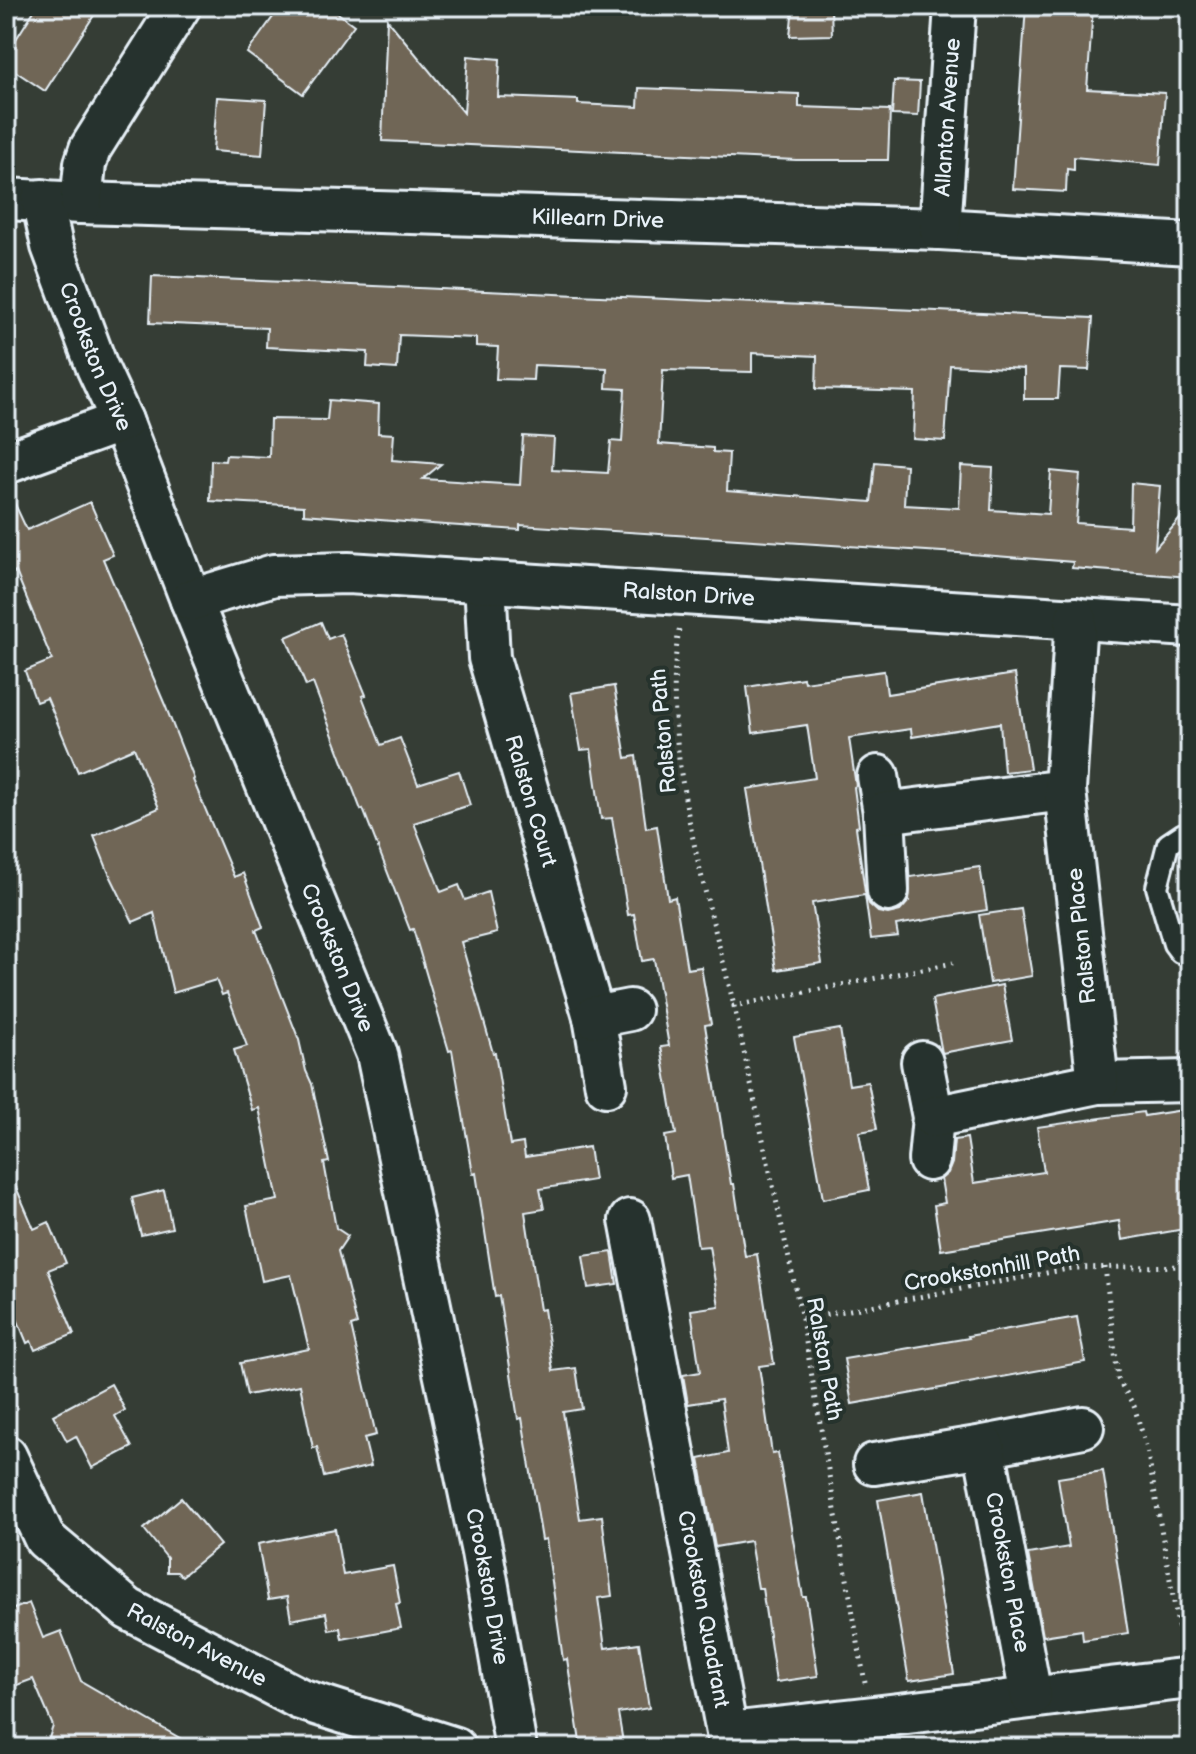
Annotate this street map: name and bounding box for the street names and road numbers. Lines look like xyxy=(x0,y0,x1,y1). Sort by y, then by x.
street label: Allanton Avenue xyxy=(929,37,966,197)
street label: Killearn Drive xyxy=(531,203,664,234)
street label: Crookston Drive xyxy=(53,278,138,435)
street label: Ralston Drive xyxy=(622,577,756,612)
street label: Ralston Path xyxy=(645,667,683,795)
street label: Ralston Court xyxy=(499,732,563,870)
street label: Ralston Place xyxy=(1061,867,1103,1005)
street label: Crookston Drive xyxy=(295,879,380,1036)
street label: Crookstonhill Path xyxy=(902,1240,1082,1298)
street label: Ralston Path xyxy=(800,1295,848,1423)
street label: Crookston Place xyxy=(979,1490,1036,1655)
street label: Crookston Drive xyxy=(460,1506,515,1667)
street label: Crookston Quadrant xyxy=(672,1508,736,1710)
street label: Ralston Avenue xyxy=(122,1597,272,1693)

